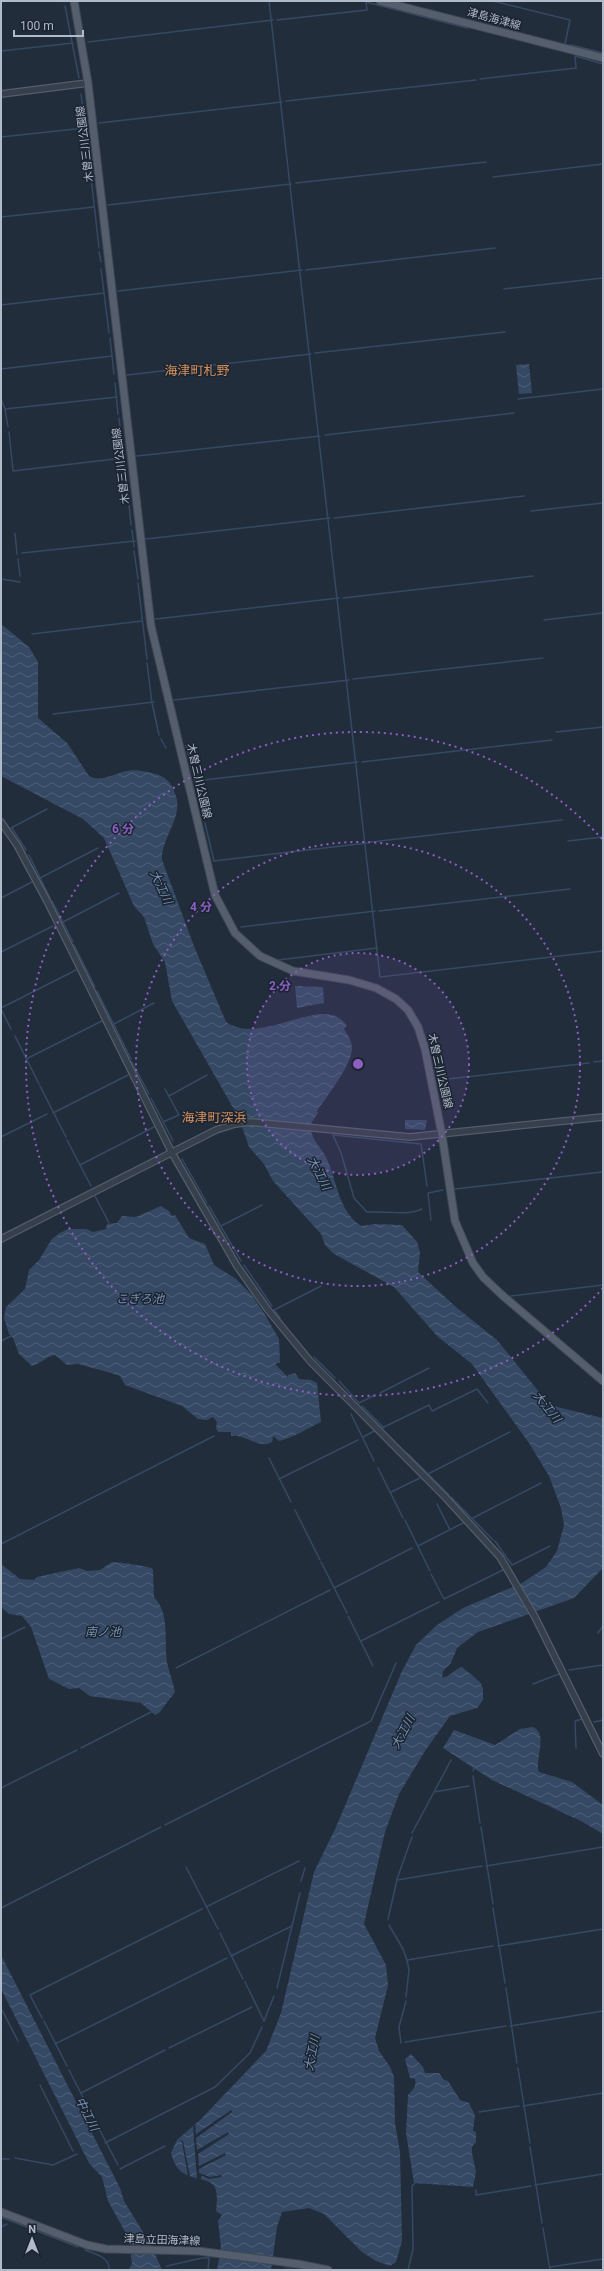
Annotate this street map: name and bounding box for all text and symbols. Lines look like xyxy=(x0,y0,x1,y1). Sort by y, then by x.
street label: 津島海津線 xyxy=(466,6,522,32)
scale bar xyxy=(14,12,83,38)
text: 100 m xyxy=(20,19,54,33)
street label: 木曽三川公園線 xyxy=(74,105,96,183)
district label: 海津町札野 xyxy=(164,363,230,378)
street label: 木曽三川公園線 xyxy=(110,427,132,505)
street label: 木曽三川公園線 xyxy=(184,742,214,820)
text: 6 分 xyxy=(112,822,134,836)
water label: 大江川 xyxy=(147,868,176,908)
text: 4 分 xyxy=(190,900,212,914)
text: 2 分 xyxy=(269,979,291,993)
street label: 木曽三川公園線 xyxy=(425,1032,455,1110)
centre of rings xyxy=(351,1057,365,1071)
district label: 海津町深浜 xyxy=(181,1110,247,1125)
water label: 大江川 xyxy=(305,1154,334,1194)
water label: こぎろ池 xyxy=(116,1292,165,1306)
water label: 大江川 xyxy=(530,1389,565,1427)
water label: 南ノ池 xyxy=(85,1625,122,1639)
water label: 大江川 xyxy=(388,1711,419,1751)
water label: 大江川 xyxy=(302,2032,323,2072)
water label: 中江川 xyxy=(73,2095,102,2135)
north arrow xyxy=(12,2219,52,2259)
text: N xyxy=(28,2223,36,2236)
street label: 津島立田海津線 xyxy=(123,2232,201,2248)

